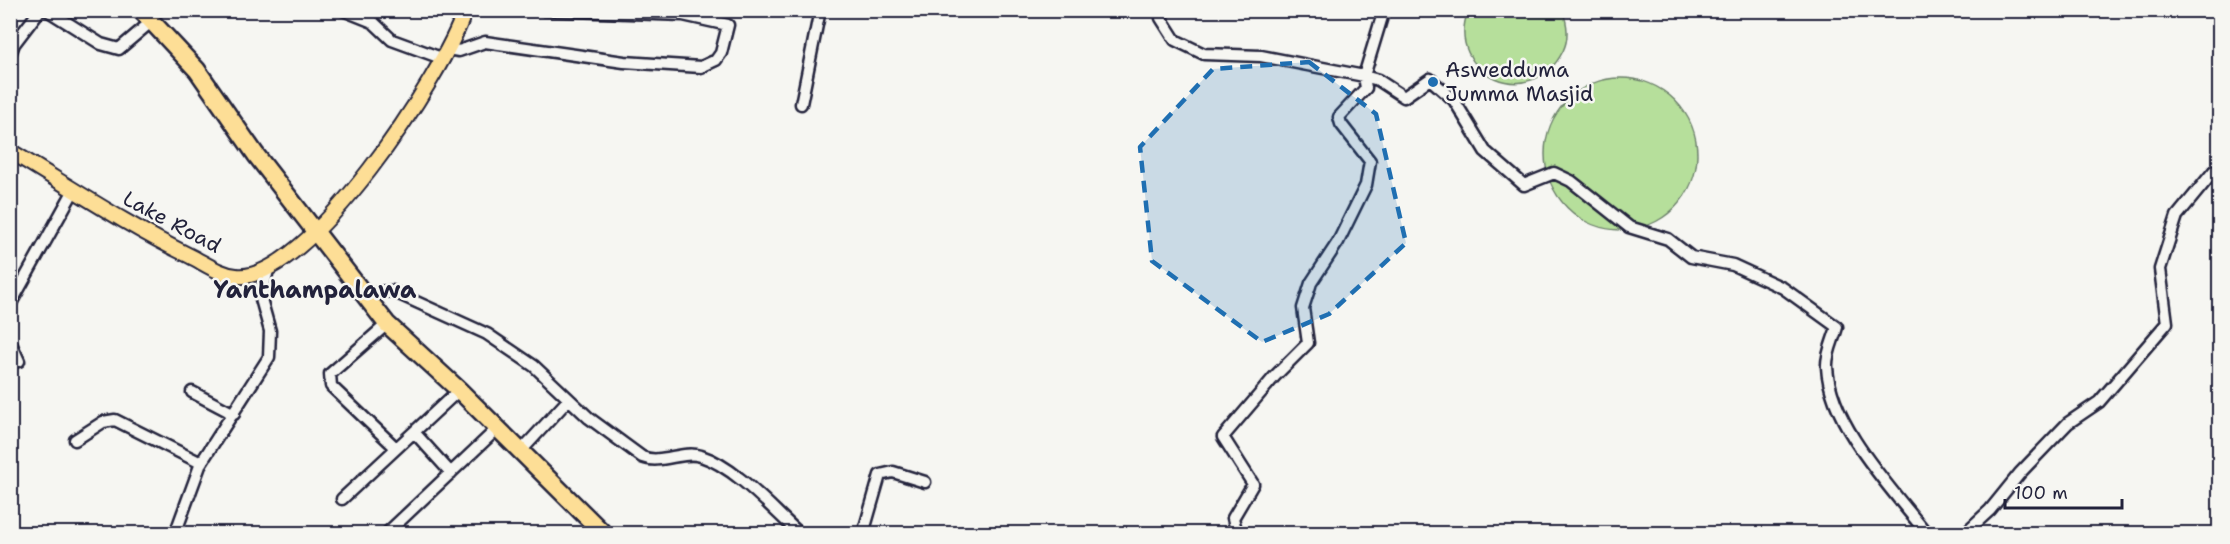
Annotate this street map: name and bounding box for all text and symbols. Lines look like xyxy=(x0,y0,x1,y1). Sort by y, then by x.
place label: Aswedduma Jumma Masjid xyxy=(1445,56,1593,108)
marker: Aswedduma Jumma Masjid xyxy=(1426,75,1440,89)
street label: Lake Road xyxy=(118,184,226,260)
district label: Yanthampalawa xyxy=(214,274,417,306)
scale bar xyxy=(2005,472,2122,510)
text: 100 m xyxy=(2014,481,2068,505)

